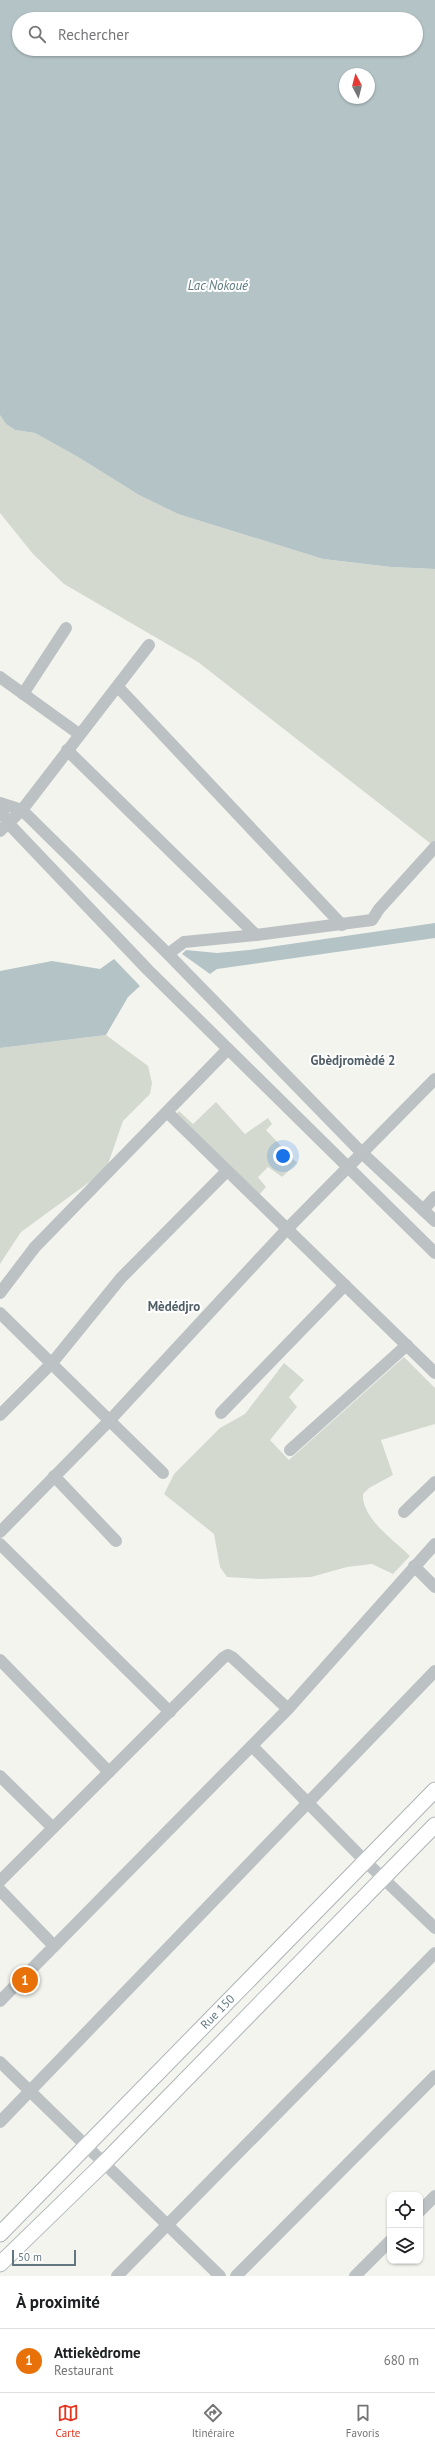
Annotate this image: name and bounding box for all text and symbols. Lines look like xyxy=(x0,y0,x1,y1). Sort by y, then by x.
search box xyxy=(12,12,423,56)
icon: search xyxy=(26,23,48,45)
text: Rechercher xyxy=(58,25,129,44)
north arrow xyxy=(339,68,375,104)
water label: Lac Nokoué xyxy=(188,277,248,294)
district label: Gbèdjromèdé 2 xyxy=(311,1052,395,1069)
your location xyxy=(273,1146,293,1166)
district label: Mèdédjro xyxy=(148,1298,200,1315)
pin: 1 xyxy=(12,1965,38,1995)
street label: Rue 150 xyxy=(197,1991,238,2032)
map controls xyxy=(387,2192,423,2264)
button: locate xyxy=(387,2192,423,2228)
button: layers xyxy=(387,2228,423,2264)
scale bar xyxy=(12,2248,76,2267)
text: 50 m xyxy=(18,2250,42,2264)
text: À proximité xyxy=(16,2291,100,2313)
text: Attiekèdrome xyxy=(54,2343,141,2362)
text: 1 xyxy=(25,2352,33,2369)
text: 680 m xyxy=(384,2352,419,2369)
text: Restaurant xyxy=(54,2362,113,2379)
tab: Carte xyxy=(56,2402,80,2440)
tab: Itinéraire xyxy=(192,2402,235,2440)
tab: Favoris xyxy=(346,2402,379,2440)

